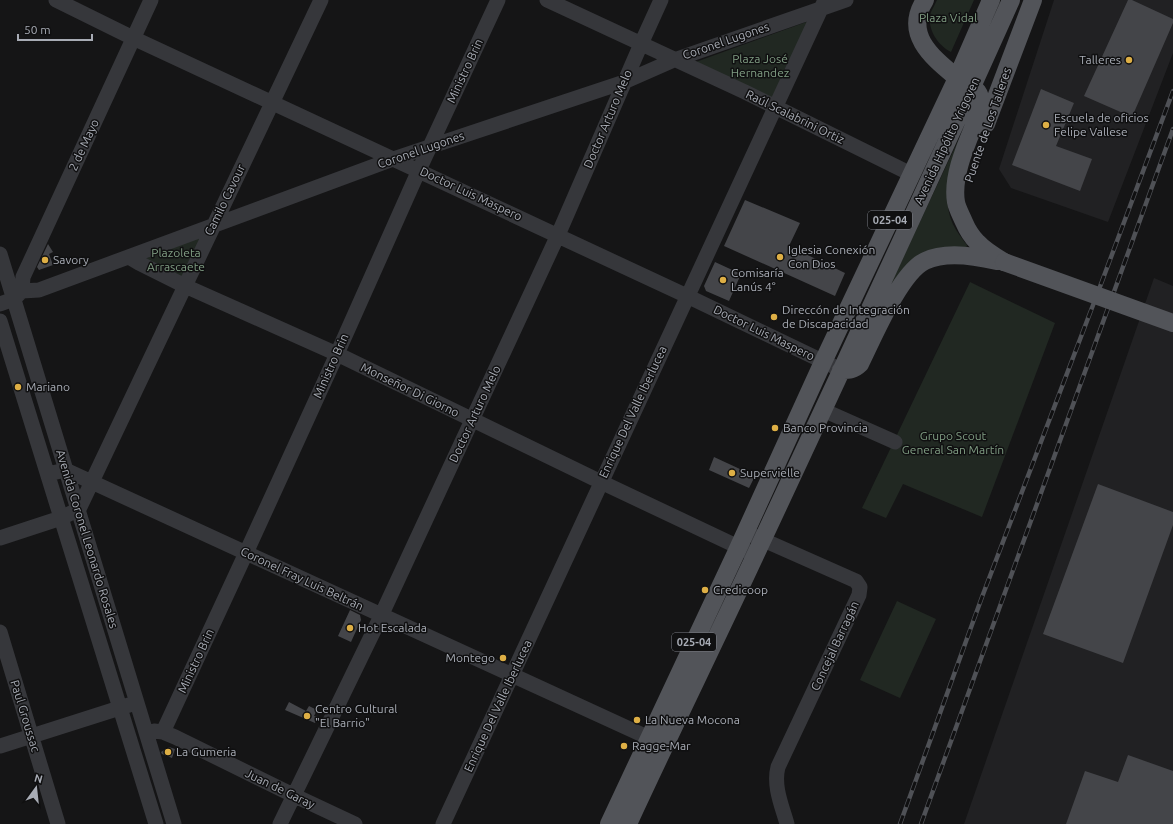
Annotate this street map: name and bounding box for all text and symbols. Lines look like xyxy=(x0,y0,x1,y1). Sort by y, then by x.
park label: Plaza Vidal xyxy=(919,11,977,24)
scale bar xyxy=(18,16,92,42)
street label: Coronel Lugones xyxy=(681,20,771,61)
text: 50 m xyxy=(24,23,51,36)
street label: Ministro Brin xyxy=(444,37,485,105)
park label: Plaza José Hernandez xyxy=(731,52,790,79)
place label: Talleres xyxy=(1079,53,1121,66)
marker: Talleres xyxy=(1124,55,1134,65)
street label: Puente de Los Talleres xyxy=(962,66,1013,184)
street label: Doctor Arturo Melo xyxy=(581,68,634,170)
street label: Avenida Hipólito Yrigoyen xyxy=(911,75,982,206)
street label: Raúl Scalabrini Ortiz xyxy=(744,87,847,146)
place label: Escuela de oficios Felipe Vallese xyxy=(1054,111,1149,138)
street label: 2 de Mayo xyxy=(66,117,101,173)
marker: Escuela de oficios Felipe Vallese xyxy=(1041,120,1051,130)
street label: Coronel Lugones xyxy=(376,129,466,170)
street label: Camilo Cavour xyxy=(202,162,248,237)
street label: Doctor Luis Maspero xyxy=(418,164,524,223)
road number: 025-04 xyxy=(868,211,912,229)
place label: Iglesia Conexión Con Dios xyxy=(788,243,875,270)
park label: Plazoleta Arrascaete xyxy=(147,246,205,273)
marker: Iglesia Conexión Con Dios xyxy=(775,252,785,262)
place label: Savory xyxy=(53,253,89,266)
marker: Savory xyxy=(40,255,50,265)
place label: Comisaría Lanús 4° xyxy=(731,266,784,293)
marker: Comisaría Lanús 4° xyxy=(718,275,728,285)
street label: Doctor Luis Maspero xyxy=(712,302,817,363)
place label: Direccón de Integración de Discapacidad xyxy=(782,303,910,330)
marker: Direccón de Integración de Discapacidad xyxy=(769,312,779,322)
street label: Ministro Brin xyxy=(311,332,351,400)
street label: Enrique Del Valle Iberlucea xyxy=(596,344,669,480)
street label: Monseñor Di Giorno xyxy=(359,360,461,419)
street label: Doctor Arturo Melo xyxy=(446,363,503,464)
place label: Mariano xyxy=(26,380,70,393)
marker: Mariano xyxy=(13,382,23,392)
place label: Banco Provincia xyxy=(783,421,868,434)
marker: Banco Provincia xyxy=(770,423,780,433)
park label: Grupo Scout General San Martín xyxy=(902,429,1004,456)
street label: Avenida Coronel Leonardo Rosales xyxy=(54,448,121,630)
place label: Supervielle xyxy=(740,466,800,479)
marker: Supervielle xyxy=(727,468,737,478)
street label: Coronel Fray Luis Beltrán xyxy=(239,544,366,613)
place label: Credicoop xyxy=(713,583,768,596)
marker: Credicoop xyxy=(700,585,710,595)
street label: Concejal Barragán xyxy=(808,599,861,693)
place label: Hot Escalada xyxy=(358,621,427,634)
marker: Hot Escalada xyxy=(345,623,355,633)
street label: Ministro Brin xyxy=(175,627,216,695)
road number: 025-04 xyxy=(672,633,716,651)
street label: Enrique Del Valle Iberlucea xyxy=(461,638,534,774)
place label: Montego xyxy=(445,651,495,664)
marker: Montego xyxy=(498,653,508,663)
street label: Paul Groussac xyxy=(8,678,43,754)
place label: Centro Cultural "El Barrio" xyxy=(315,702,398,729)
marker: Centro Cultural "El Barrio" xyxy=(302,711,312,721)
place label: La Nueva Mocona xyxy=(645,713,740,726)
marker: La Nueva Mocona xyxy=(632,715,642,725)
place label: Ragge-Mar xyxy=(632,739,691,752)
marker: Ragge-Mar xyxy=(619,741,629,751)
place label: La Gumeria xyxy=(176,745,236,758)
marker: La Gumeria xyxy=(163,747,173,757)
street label: Juan de Garay xyxy=(243,766,317,811)
north arrow xyxy=(16,768,56,808)
text: N xyxy=(33,771,44,785)

